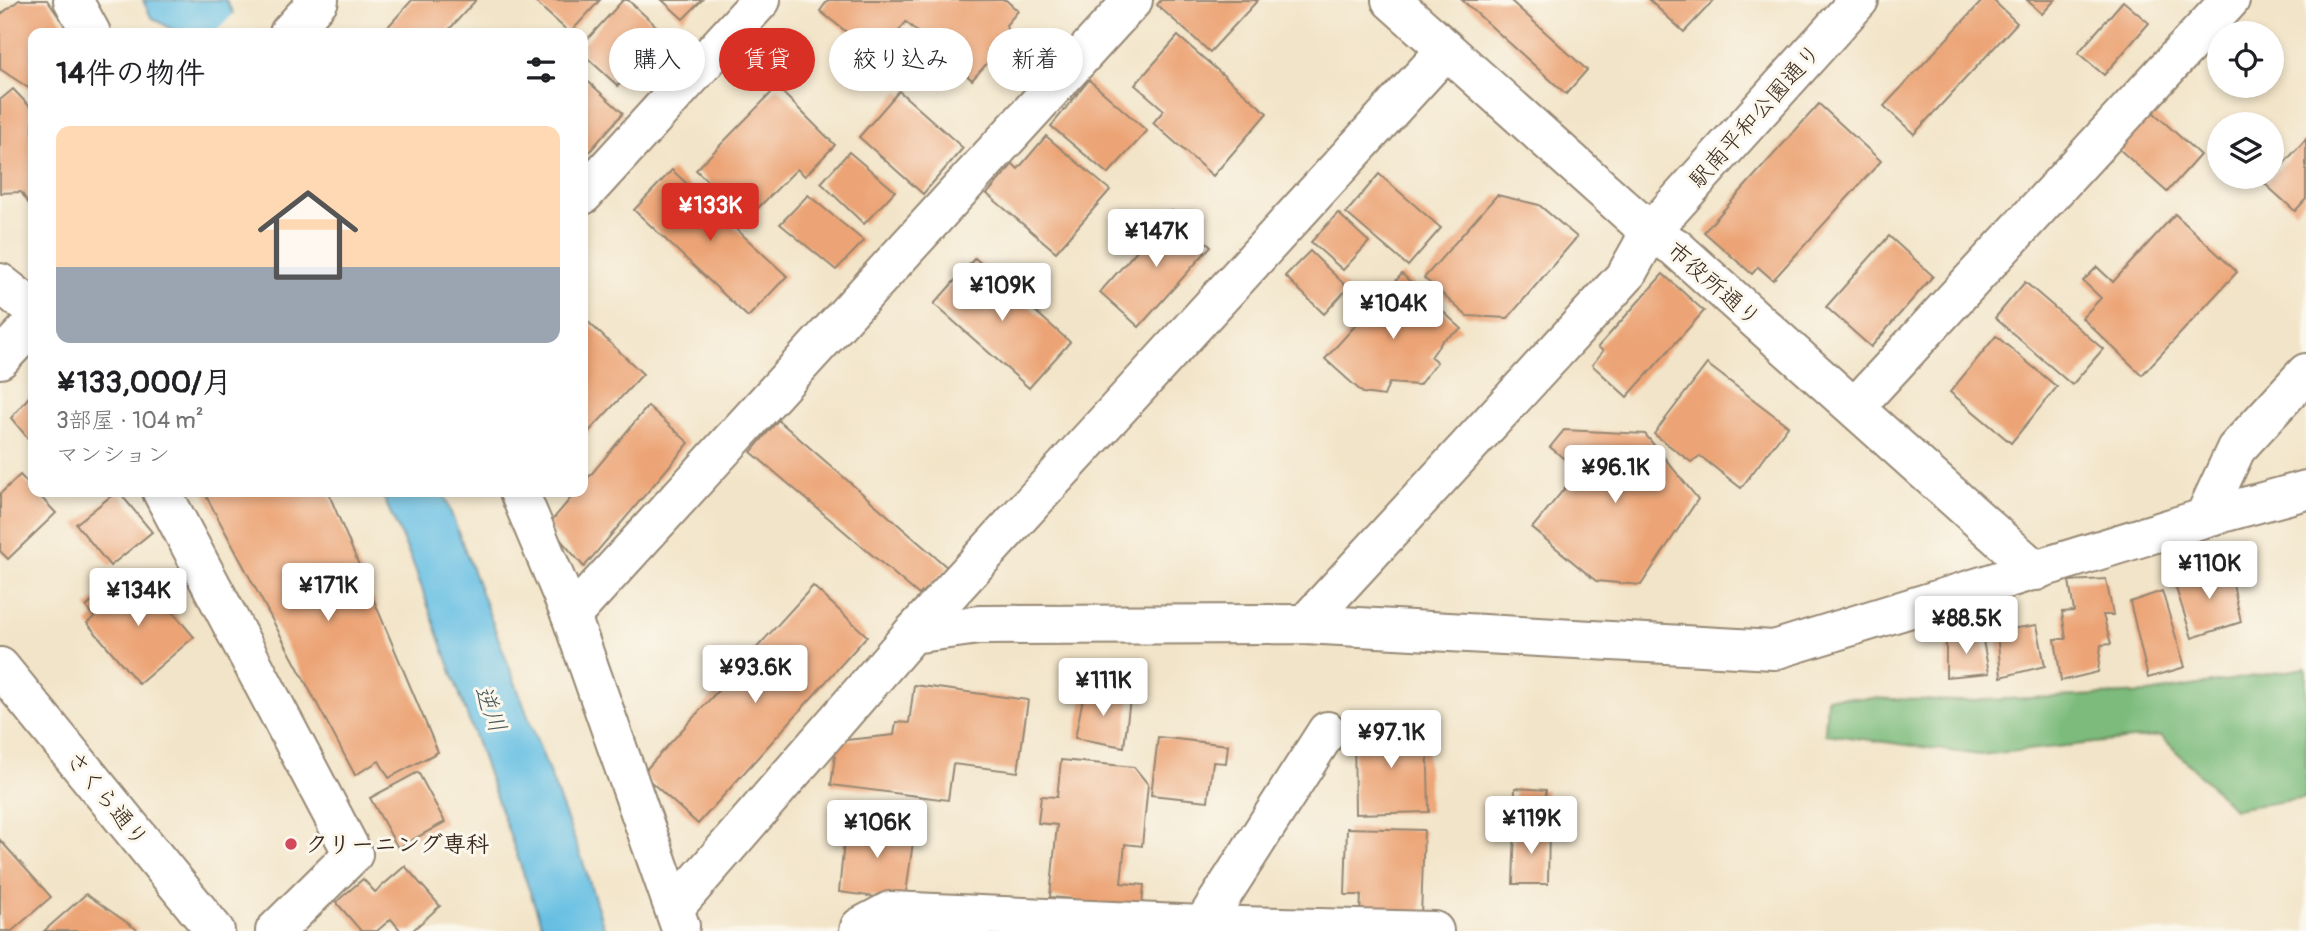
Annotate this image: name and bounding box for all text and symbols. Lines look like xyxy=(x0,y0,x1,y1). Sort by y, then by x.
map controls xyxy=(2207,21,2284,189)
button: locate xyxy=(2207,21,2284,98)
chip: 購入 xyxy=(609,28,705,91)
chip: 賃貸 xyxy=(719,28,815,91)
chip: 絞り込み xyxy=(829,28,973,91)
chip: 新着 xyxy=(987,28,1083,91)
street label: 駅南平和公園通り xyxy=(1683,38,1827,194)
icon: filters xyxy=(522,51,560,89)
text: 14件の物件 xyxy=(56,55,205,92)
button: layers xyxy=(2207,112,2284,189)
icon: home xyxy=(245,172,371,298)
pin: ¥133K xyxy=(661,184,759,243)
text: ¥133K xyxy=(678,191,742,220)
pin: ¥147K xyxy=(1107,210,1205,269)
text: ¥147K xyxy=(1124,217,1188,246)
street label: 市役所通り xyxy=(1661,235,1767,333)
pin: ¥109K xyxy=(953,264,1051,323)
text: ¥109K xyxy=(969,271,1035,300)
pin: ¥104K xyxy=(1344,282,1442,341)
text: ¥104K xyxy=(1359,289,1427,318)
text: ¥133,000/月 xyxy=(56,364,232,401)
text: 3部屋 · 104 m² xyxy=(56,406,204,435)
text: マンション xyxy=(56,440,170,469)
pin: ¥96.1K xyxy=(1558,446,1672,505)
text: ¥96.1K xyxy=(1580,453,1650,482)
pin: ¥110K xyxy=(2160,542,2258,601)
text: ¥110K xyxy=(2177,549,2241,578)
pin: ¥171K xyxy=(279,564,377,623)
pin: ¥134K xyxy=(89,568,187,628)
text: ¥171K xyxy=(298,571,358,600)
text: ¥134K xyxy=(106,576,171,605)
pin: ¥88.5K xyxy=(1909,596,2023,656)
text: ¥88.5K xyxy=(1931,604,2001,633)
pin: ¥93.6K xyxy=(698,646,812,705)
text: ¥93.6K xyxy=(719,653,791,682)
pin: ¥111K xyxy=(1054,658,1152,718)
text: ¥111K xyxy=(1075,666,1131,695)
water label: 逆川 xyxy=(468,681,512,737)
pin: ¥97.1K xyxy=(1334,710,1448,770)
text: ¥97.1K xyxy=(1357,718,1425,747)
street label: さくら通り xyxy=(60,745,154,853)
pin: ¥119K xyxy=(1482,796,1580,856)
pin: ¥106K xyxy=(828,800,926,860)
text: ¥119K xyxy=(1501,804,1561,833)
text: ¥106K xyxy=(843,808,911,837)
place label: クリーニング専科 xyxy=(305,830,489,859)
marker: クリーニング専科 xyxy=(283,836,299,852)

